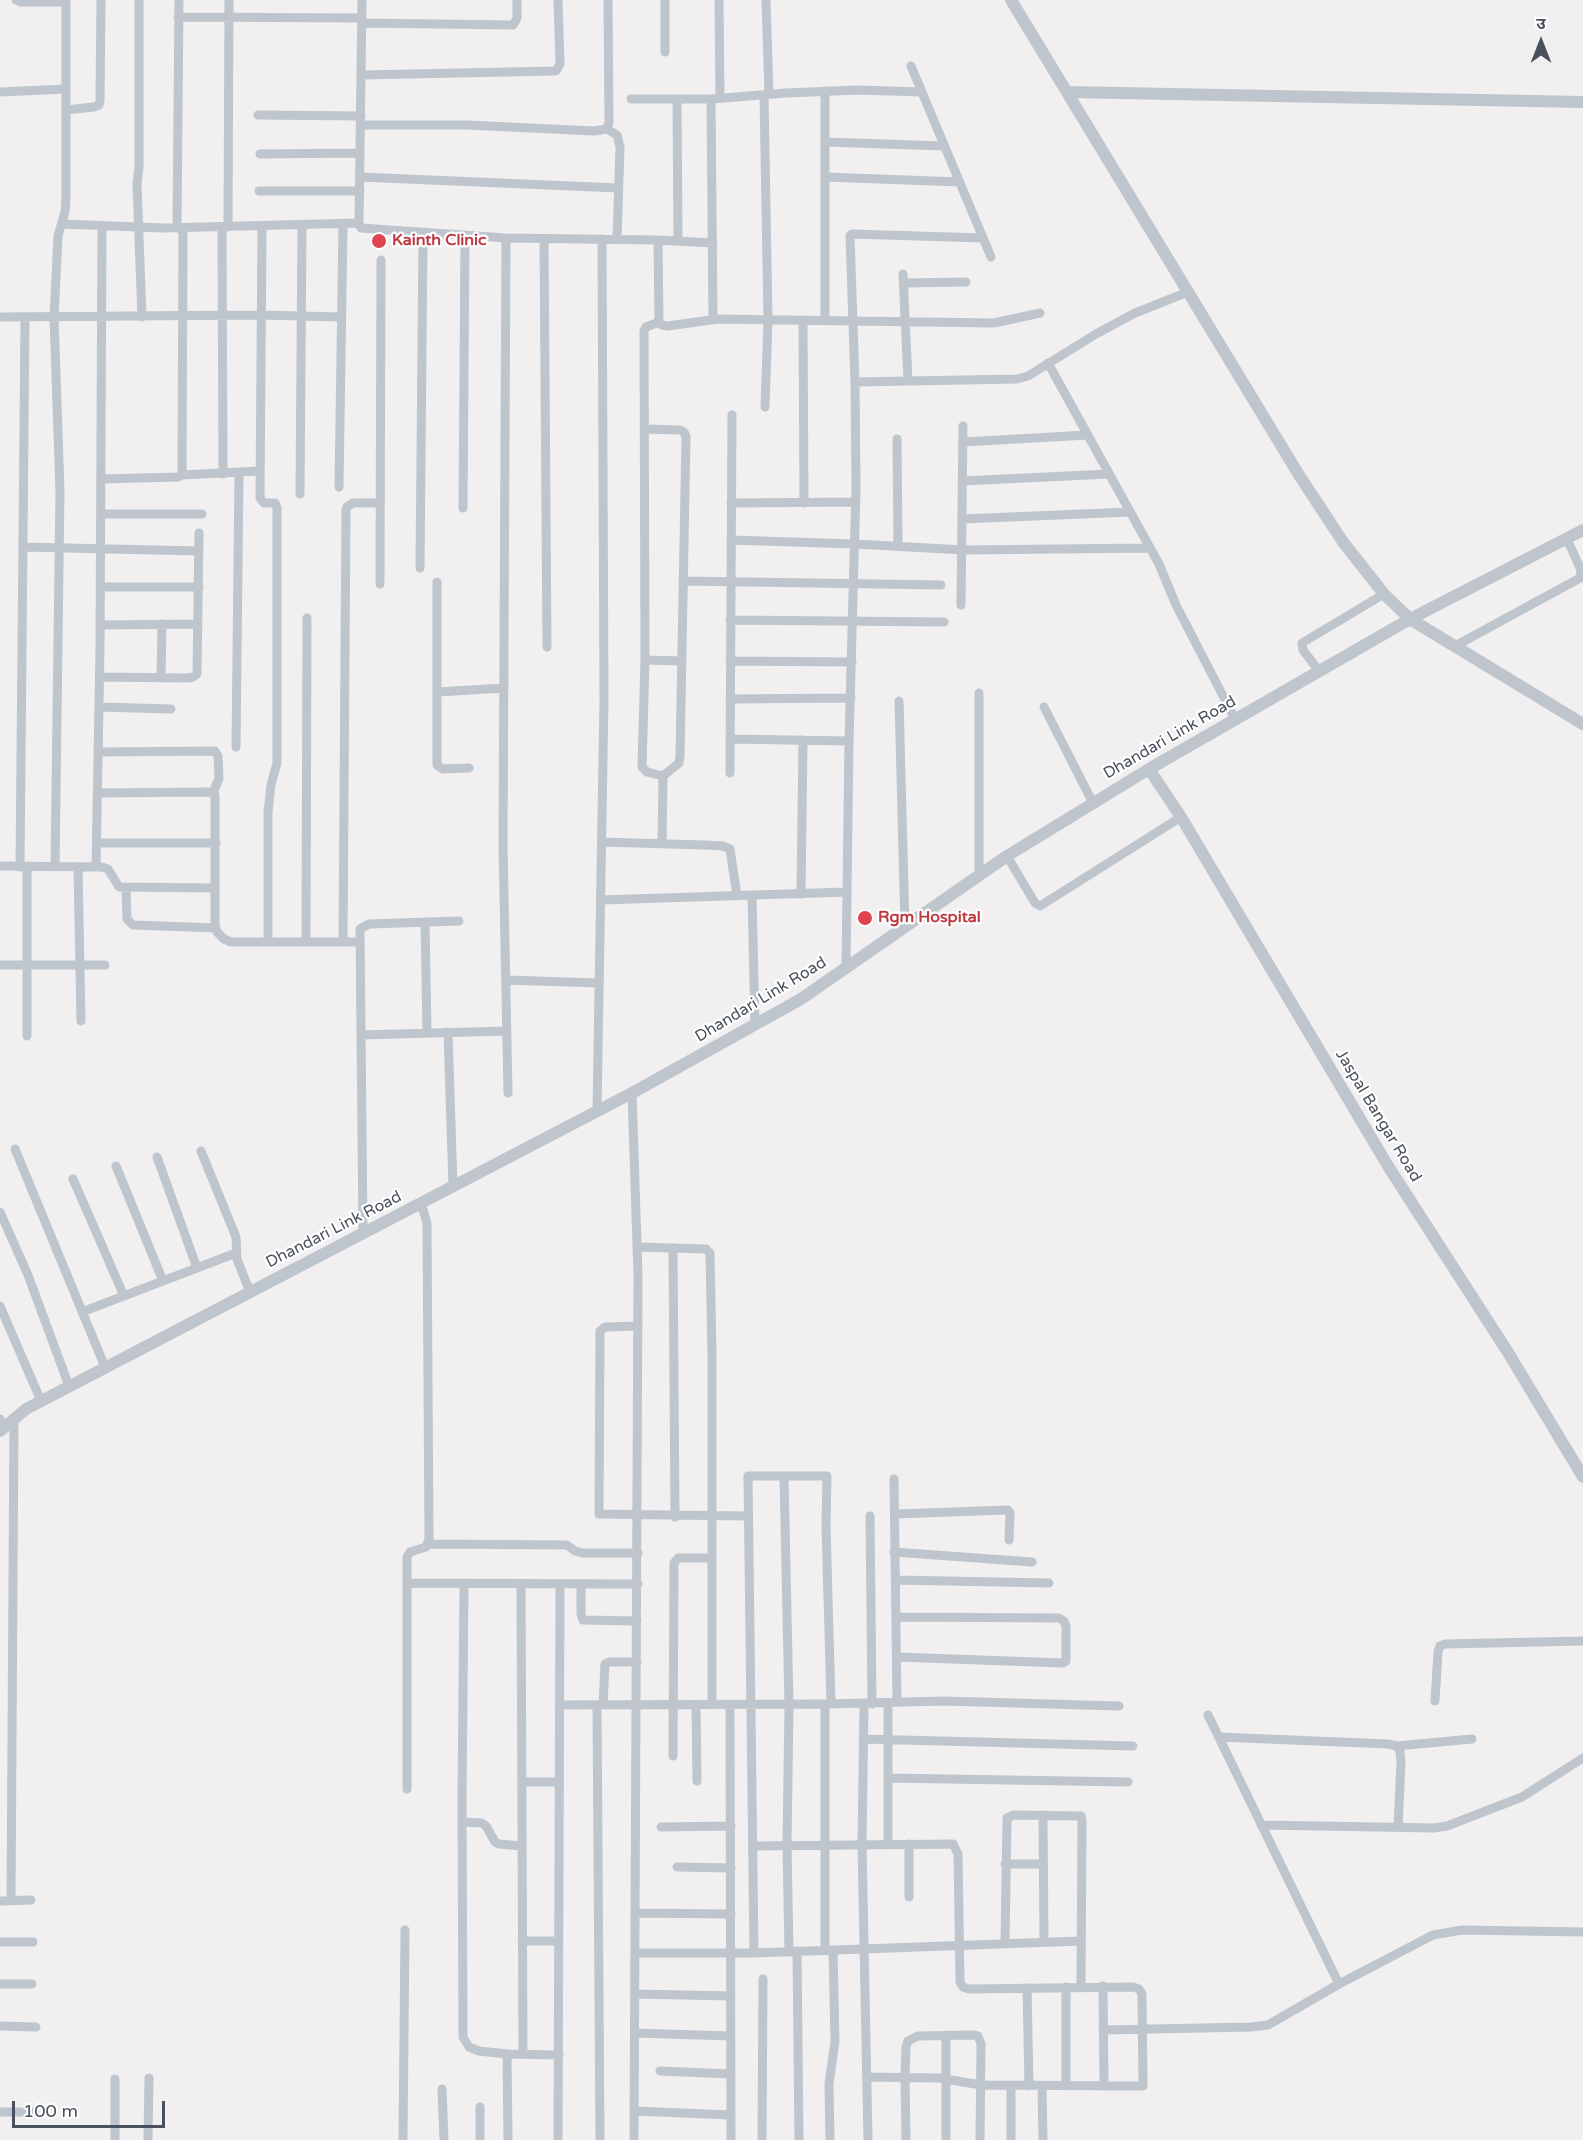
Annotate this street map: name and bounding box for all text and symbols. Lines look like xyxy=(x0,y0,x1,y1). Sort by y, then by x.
north arrow xyxy=(1511,12,1571,72)
text: उ xyxy=(1536,14,1546,34)
place label: Kainth Clinic xyxy=(392,231,487,251)
marker: Kainth Clinic xyxy=(370,232,388,250)
street label: Dhandari Link Road xyxy=(1100,692,1240,784)
place label: Rgm Hospital xyxy=(878,908,981,928)
marker: Rgm Hospital xyxy=(856,909,874,927)
street label: Dhandari Link Road xyxy=(692,953,830,1047)
street label: Jaspal Bangar Road xyxy=(1331,1046,1425,1186)
street label: Dhandari Link Road xyxy=(263,1187,405,1273)
scale bar xyxy=(15,2089,168,2127)
text: 100 m xyxy=(23,2100,78,2122)

